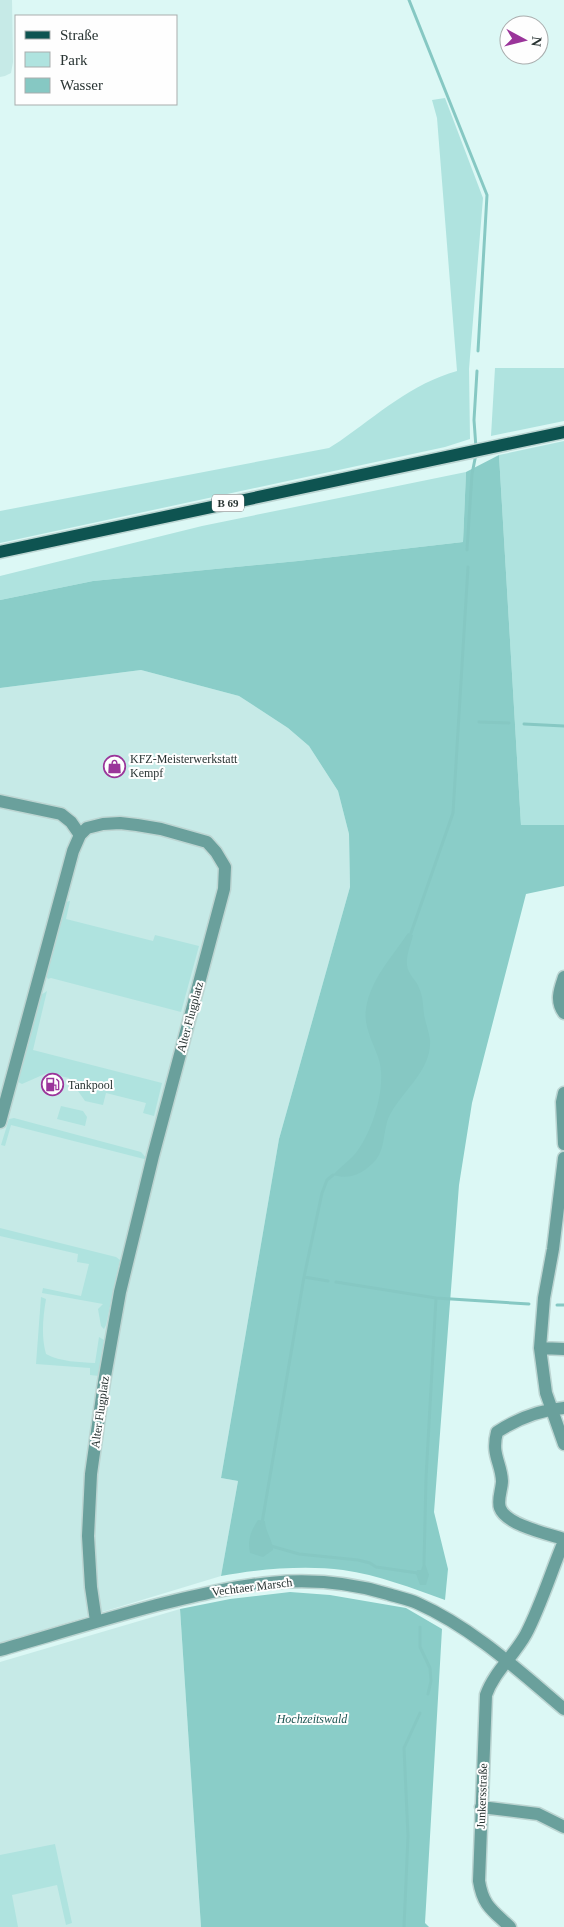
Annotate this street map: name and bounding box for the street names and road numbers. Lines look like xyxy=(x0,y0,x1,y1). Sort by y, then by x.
road number: B 69 xyxy=(212,494,244,512)
street label: Alter Flugplatz xyxy=(174,980,206,1054)
street label: Alter Flugplatz xyxy=(88,1375,112,1449)
street label: Vechtaer Marsch xyxy=(211,1575,293,1599)
street label: Junkersstraße xyxy=(474,1763,490,1829)

